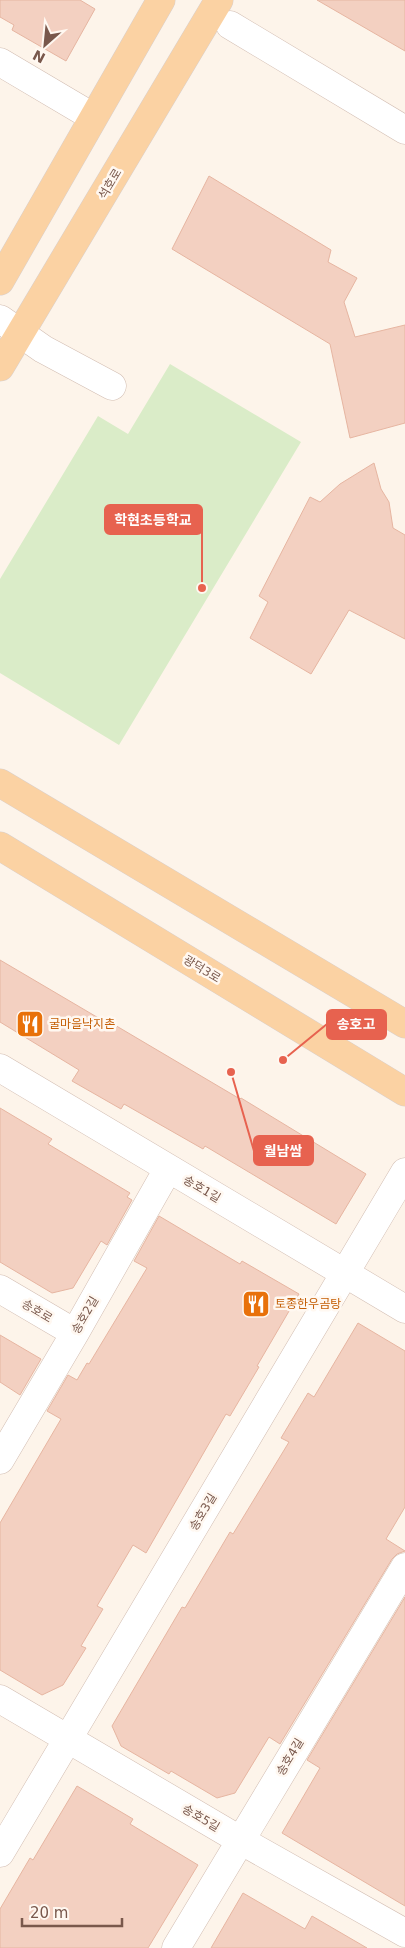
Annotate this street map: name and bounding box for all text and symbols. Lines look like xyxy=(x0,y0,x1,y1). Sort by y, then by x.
north arrow xyxy=(20,20,70,70)
text: N xyxy=(30,47,48,66)
street label: 석호로 xyxy=(95,166,125,202)
callout: 학현초등학교 xyxy=(105,505,202,534)
text: 학현초등학교 xyxy=(114,512,192,528)
street label: 광덕3로 xyxy=(181,953,223,985)
restaurant icon: 굴마을낙지촌 xyxy=(15,1009,45,1039)
callout: 송호고 xyxy=(327,1010,386,1039)
text: 송호고 xyxy=(337,1016,375,1032)
place label: 굴마을낙지촌 xyxy=(49,1017,115,1031)
callout: 월남쌈 xyxy=(254,1136,313,1165)
text: 월남쌈 xyxy=(264,1143,302,1159)
street label: 송호1길 xyxy=(181,1173,223,1205)
restaurant icon: 토종한우곰탕 xyxy=(241,1289,271,1319)
street label: 송호2길 xyxy=(69,1294,101,1336)
street label: 송호로 xyxy=(19,1296,55,1326)
place label: 토종한우곰탕 xyxy=(275,1297,341,1311)
street label: 송호3길 xyxy=(187,1491,219,1533)
street label: 송호4길 xyxy=(274,1736,306,1778)
street label: 송호5길 xyxy=(180,1802,222,1834)
scale bar xyxy=(22,1896,122,1928)
text: 20 m xyxy=(30,1904,68,1922)

